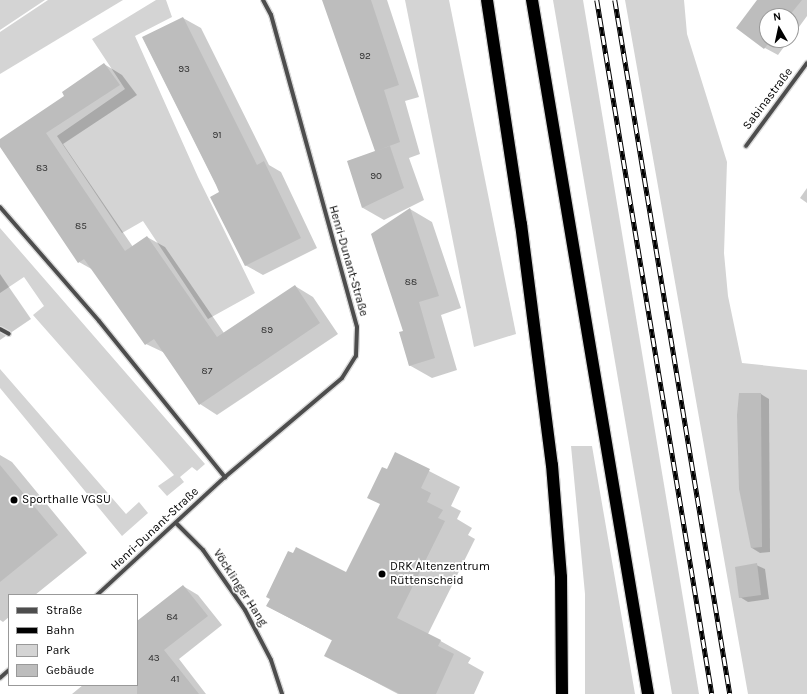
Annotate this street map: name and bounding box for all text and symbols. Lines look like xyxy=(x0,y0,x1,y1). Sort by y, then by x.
north arrow xyxy=(759,8,799,48)
text: N xyxy=(772,10,782,24)
house number: 92 xyxy=(359,51,371,63)
house number: 93 xyxy=(178,64,190,76)
street label: Sabinastraße xyxy=(740,65,796,133)
house number: 91 xyxy=(212,130,222,142)
house number: 83 xyxy=(36,163,48,175)
house number: 90 xyxy=(370,171,382,183)
street label: Henri-Dunant-Straße xyxy=(325,204,371,318)
house number: 85 xyxy=(75,221,87,233)
house number: 88 xyxy=(405,277,417,289)
house number: 89 xyxy=(261,325,273,337)
house number: 87 xyxy=(202,366,212,378)
street label: Henri-Dunant-Straße xyxy=(108,485,202,573)
place label: Sporthalle VGSU xyxy=(22,493,111,507)
marker: Sporthalle VGSU xyxy=(9,495,19,505)
street label: Vöcklinger Hang xyxy=(210,547,270,629)
place label: DRK Altenzentrum Rüttenscheid xyxy=(390,560,490,588)
marker: DRK Altenzentrum Rüttenscheid xyxy=(377,569,387,579)
legend xyxy=(8,594,138,686)
text: Straße xyxy=(46,603,82,617)
house number: 84 xyxy=(166,612,178,624)
text: Bahn xyxy=(46,623,75,637)
text: Park xyxy=(46,643,70,657)
house number: 43 xyxy=(148,653,160,665)
text: Gebäude xyxy=(46,663,94,677)
house number: 41 xyxy=(171,674,179,686)

